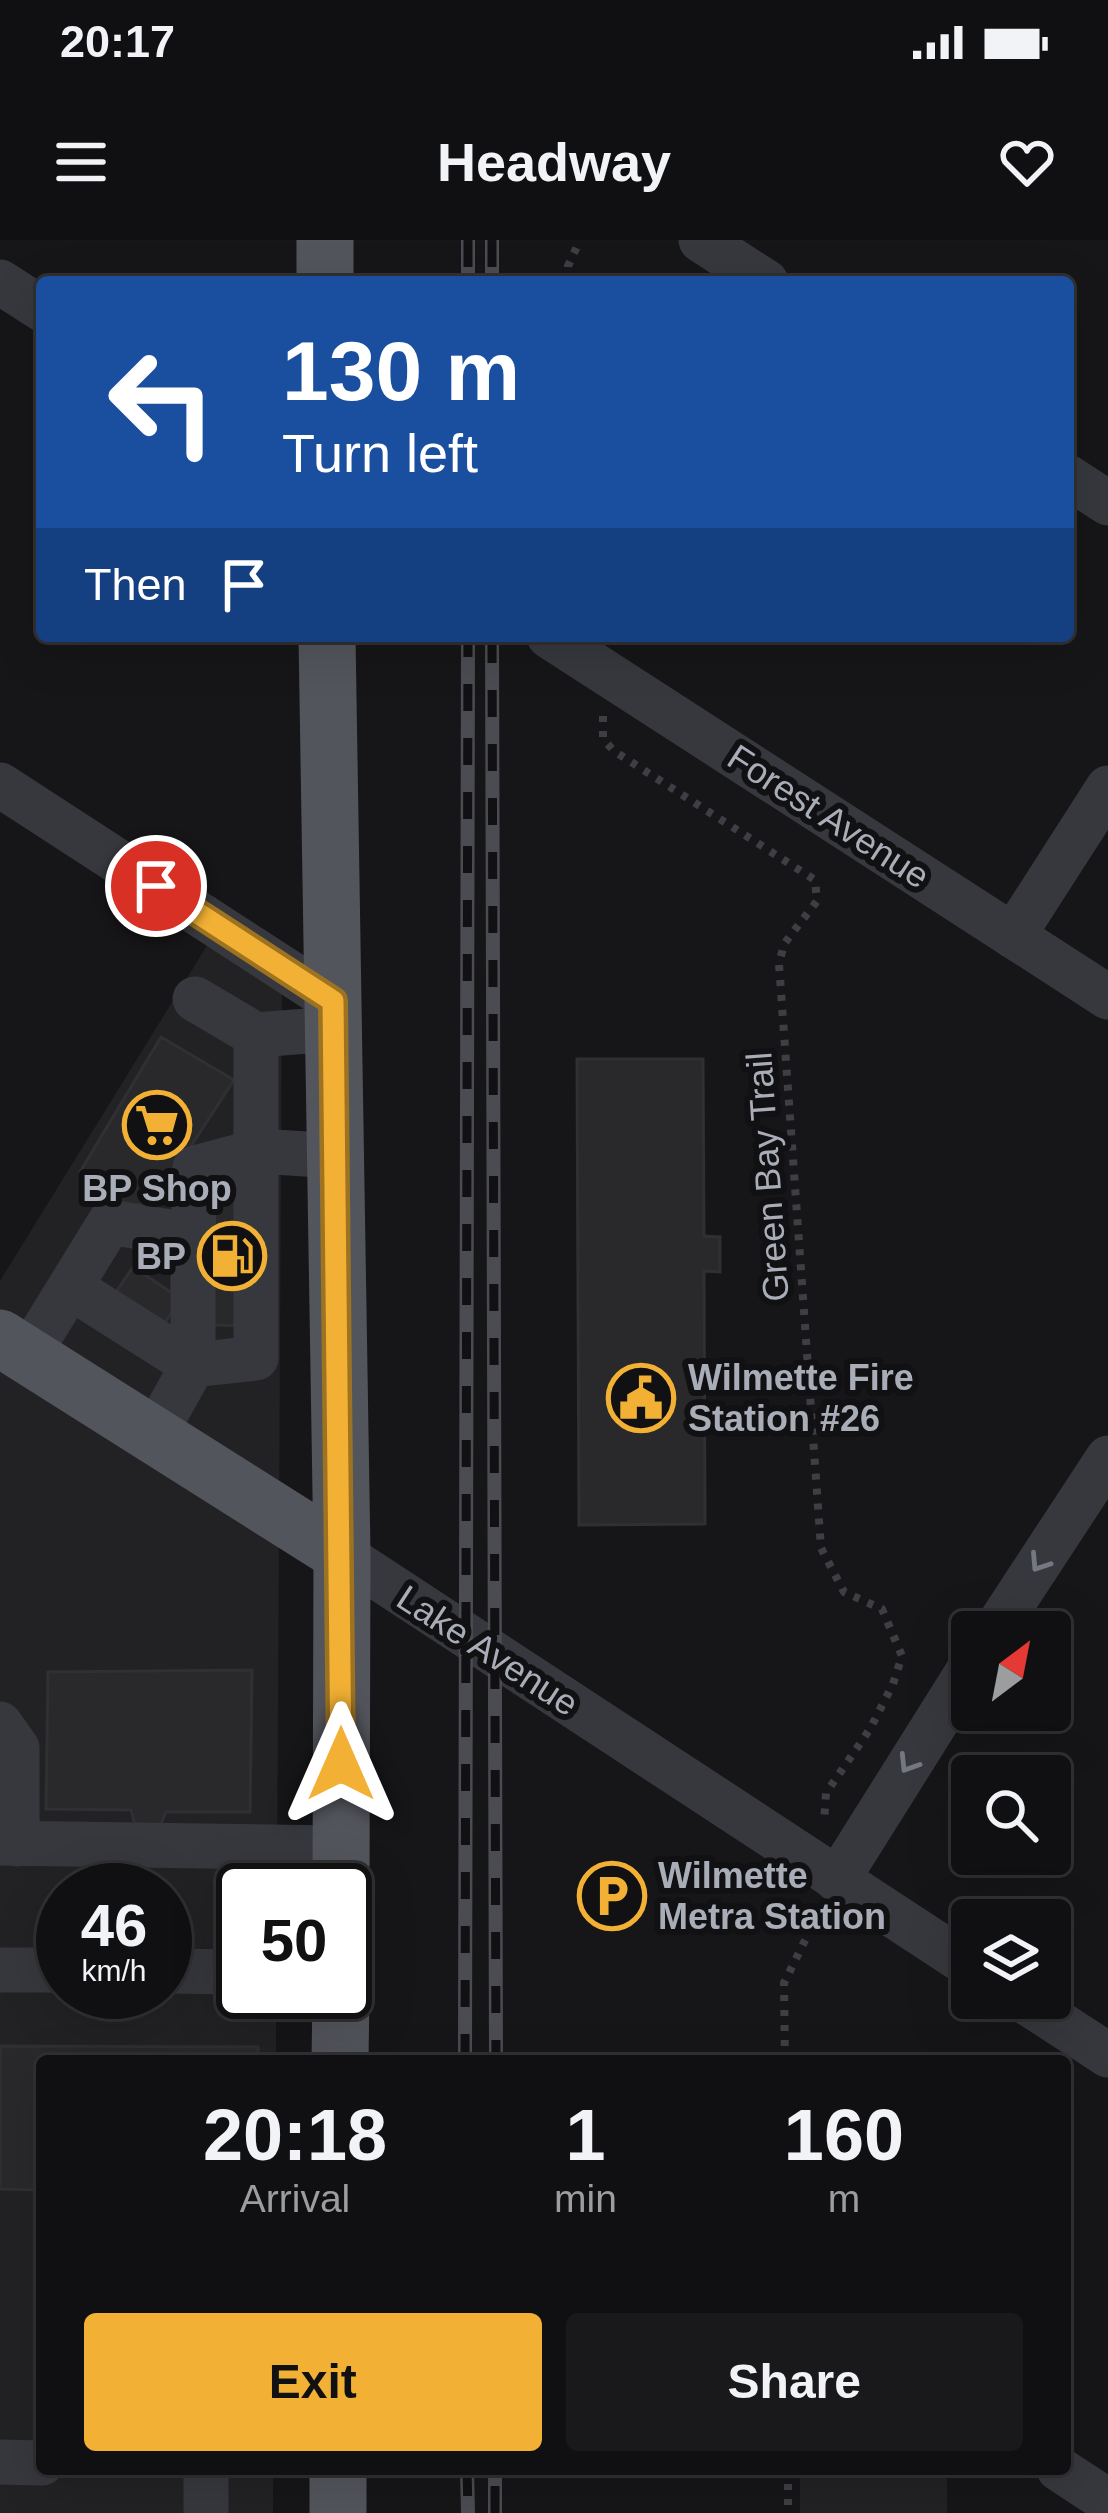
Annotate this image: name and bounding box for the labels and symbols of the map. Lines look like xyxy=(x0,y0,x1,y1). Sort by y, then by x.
street label: Forest Avenue xyxy=(720,736,937,897)
pin xyxy=(105,835,207,937)
street label: Green Bay Trail xyxy=(738,1051,797,1303)
supermarket icon: BP Shop xyxy=(122,1090,192,1160)
place label: BP Shop xyxy=(82,1168,232,1209)
fuel station icon: BP xyxy=(197,1221,267,1291)
place label: BP xyxy=(136,1236,186,1277)
place label: Wilmette Fire Station #26 xyxy=(688,1357,914,1439)
public building icon: Wilmette Fire Station #26 xyxy=(606,1363,676,1433)
one-way arrow xyxy=(1032,1549,1054,1571)
street label: Lake Avenue xyxy=(390,1577,586,1724)
north arrow xyxy=(951,1611,1071,1731)
position arrow xyxy=(278,1701,404,1827)
one-way arrow xyxy=(900,1750,922,1772)
place label: Wilmette Metra Station xyxy=(658,1855,886,1937)
parking icon: Wilmette Metra Station xyxy=(577,1861,647,1931)
speed limit sign: 50 xyxy=(216,1863,372,2019)

